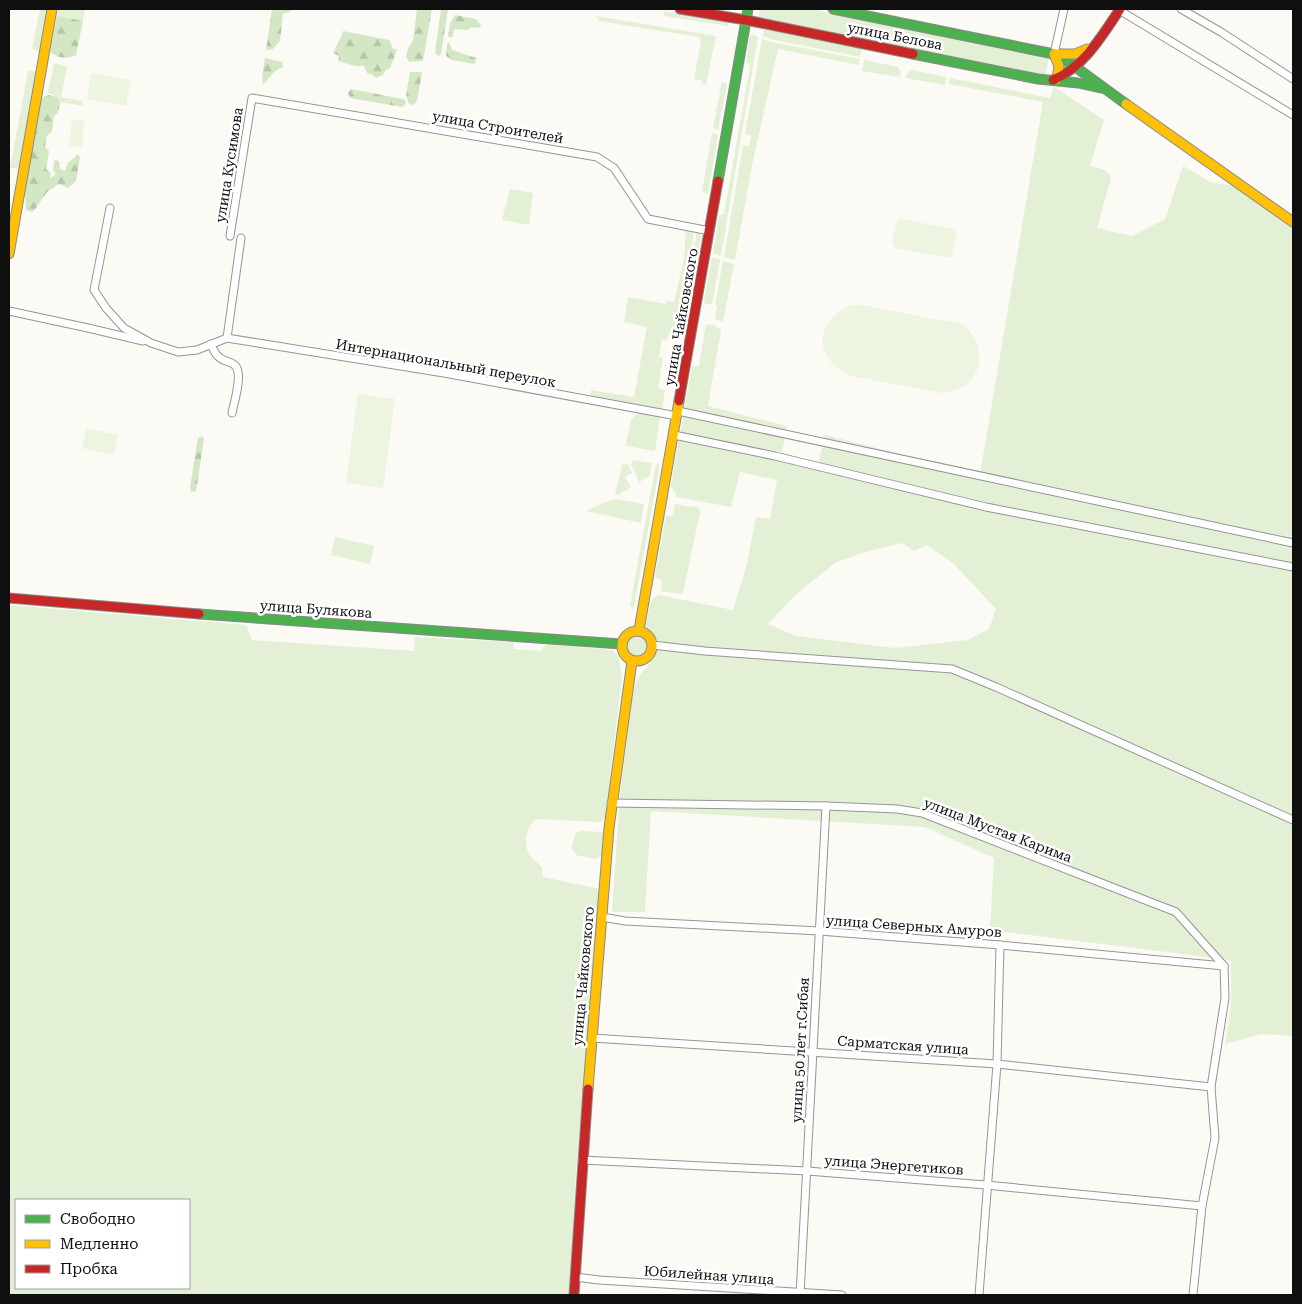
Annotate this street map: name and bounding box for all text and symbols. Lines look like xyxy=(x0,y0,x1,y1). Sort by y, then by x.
street label: улица Белова xyxy=(846,19,944,53)
street label: улица Кусимова xyxy=(212,106,246,224)
street label: улица Строителей xyxy=(431,108,565,146)
street label: улица Чайковского xyxy=(661,247,701,387)
street label: Интернациональный переулок xyxy=(334,336,558,390)
street label: улица Булякова xyxy=(259,597,373,621)
street label: улица Мустая Карима xyxy=(922,794,1075,866)
street label: улица Чайковского xyxy=(569,906,597,1046)
street label: улица Северных Амуров xyxy=(825,912,1003,940)
street label: улица 50 лет г.Сибая xyxy=(788,977,812,1123)
street label: Сарматская улица xyxy=(837,1032,970,1058)
street label: улица Энергетиков xyxy=(824,1152,964,1178)
legend xyxy=(15,1199,190,1289)
text: Свободно xyxy=(60,1210,135,1228)
text: Медленно xyxy=(60,1235,139,1253)
text: Пробка xyxy=(60,1260,118,1278)
street label: Юбилейная улица xyxy=(643,1262,775,1288)

